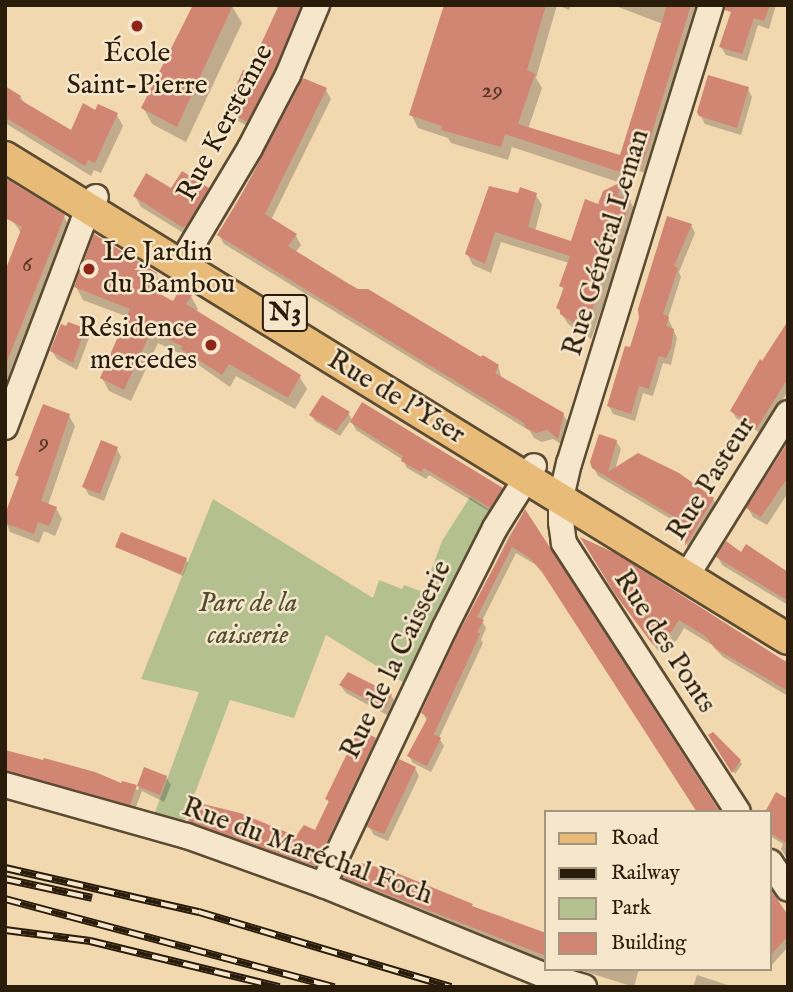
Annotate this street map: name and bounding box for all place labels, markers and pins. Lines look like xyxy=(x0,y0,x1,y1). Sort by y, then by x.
marker: École Saint-Pierre xyxy=(129,18,145,34)
place label: École Saint-Pierre xyxy=(66,37,208,103)
place label: Le Jardin du Bambou xyxy=(103,236,235,302)
marker: Le Jardin du Bambou xyxy=(81,261,97,277)
place label: Résidence mercedes xyxy=(78,312,197,378)
marker: Résidence mercedes xyxy=(203,337,219,353)

